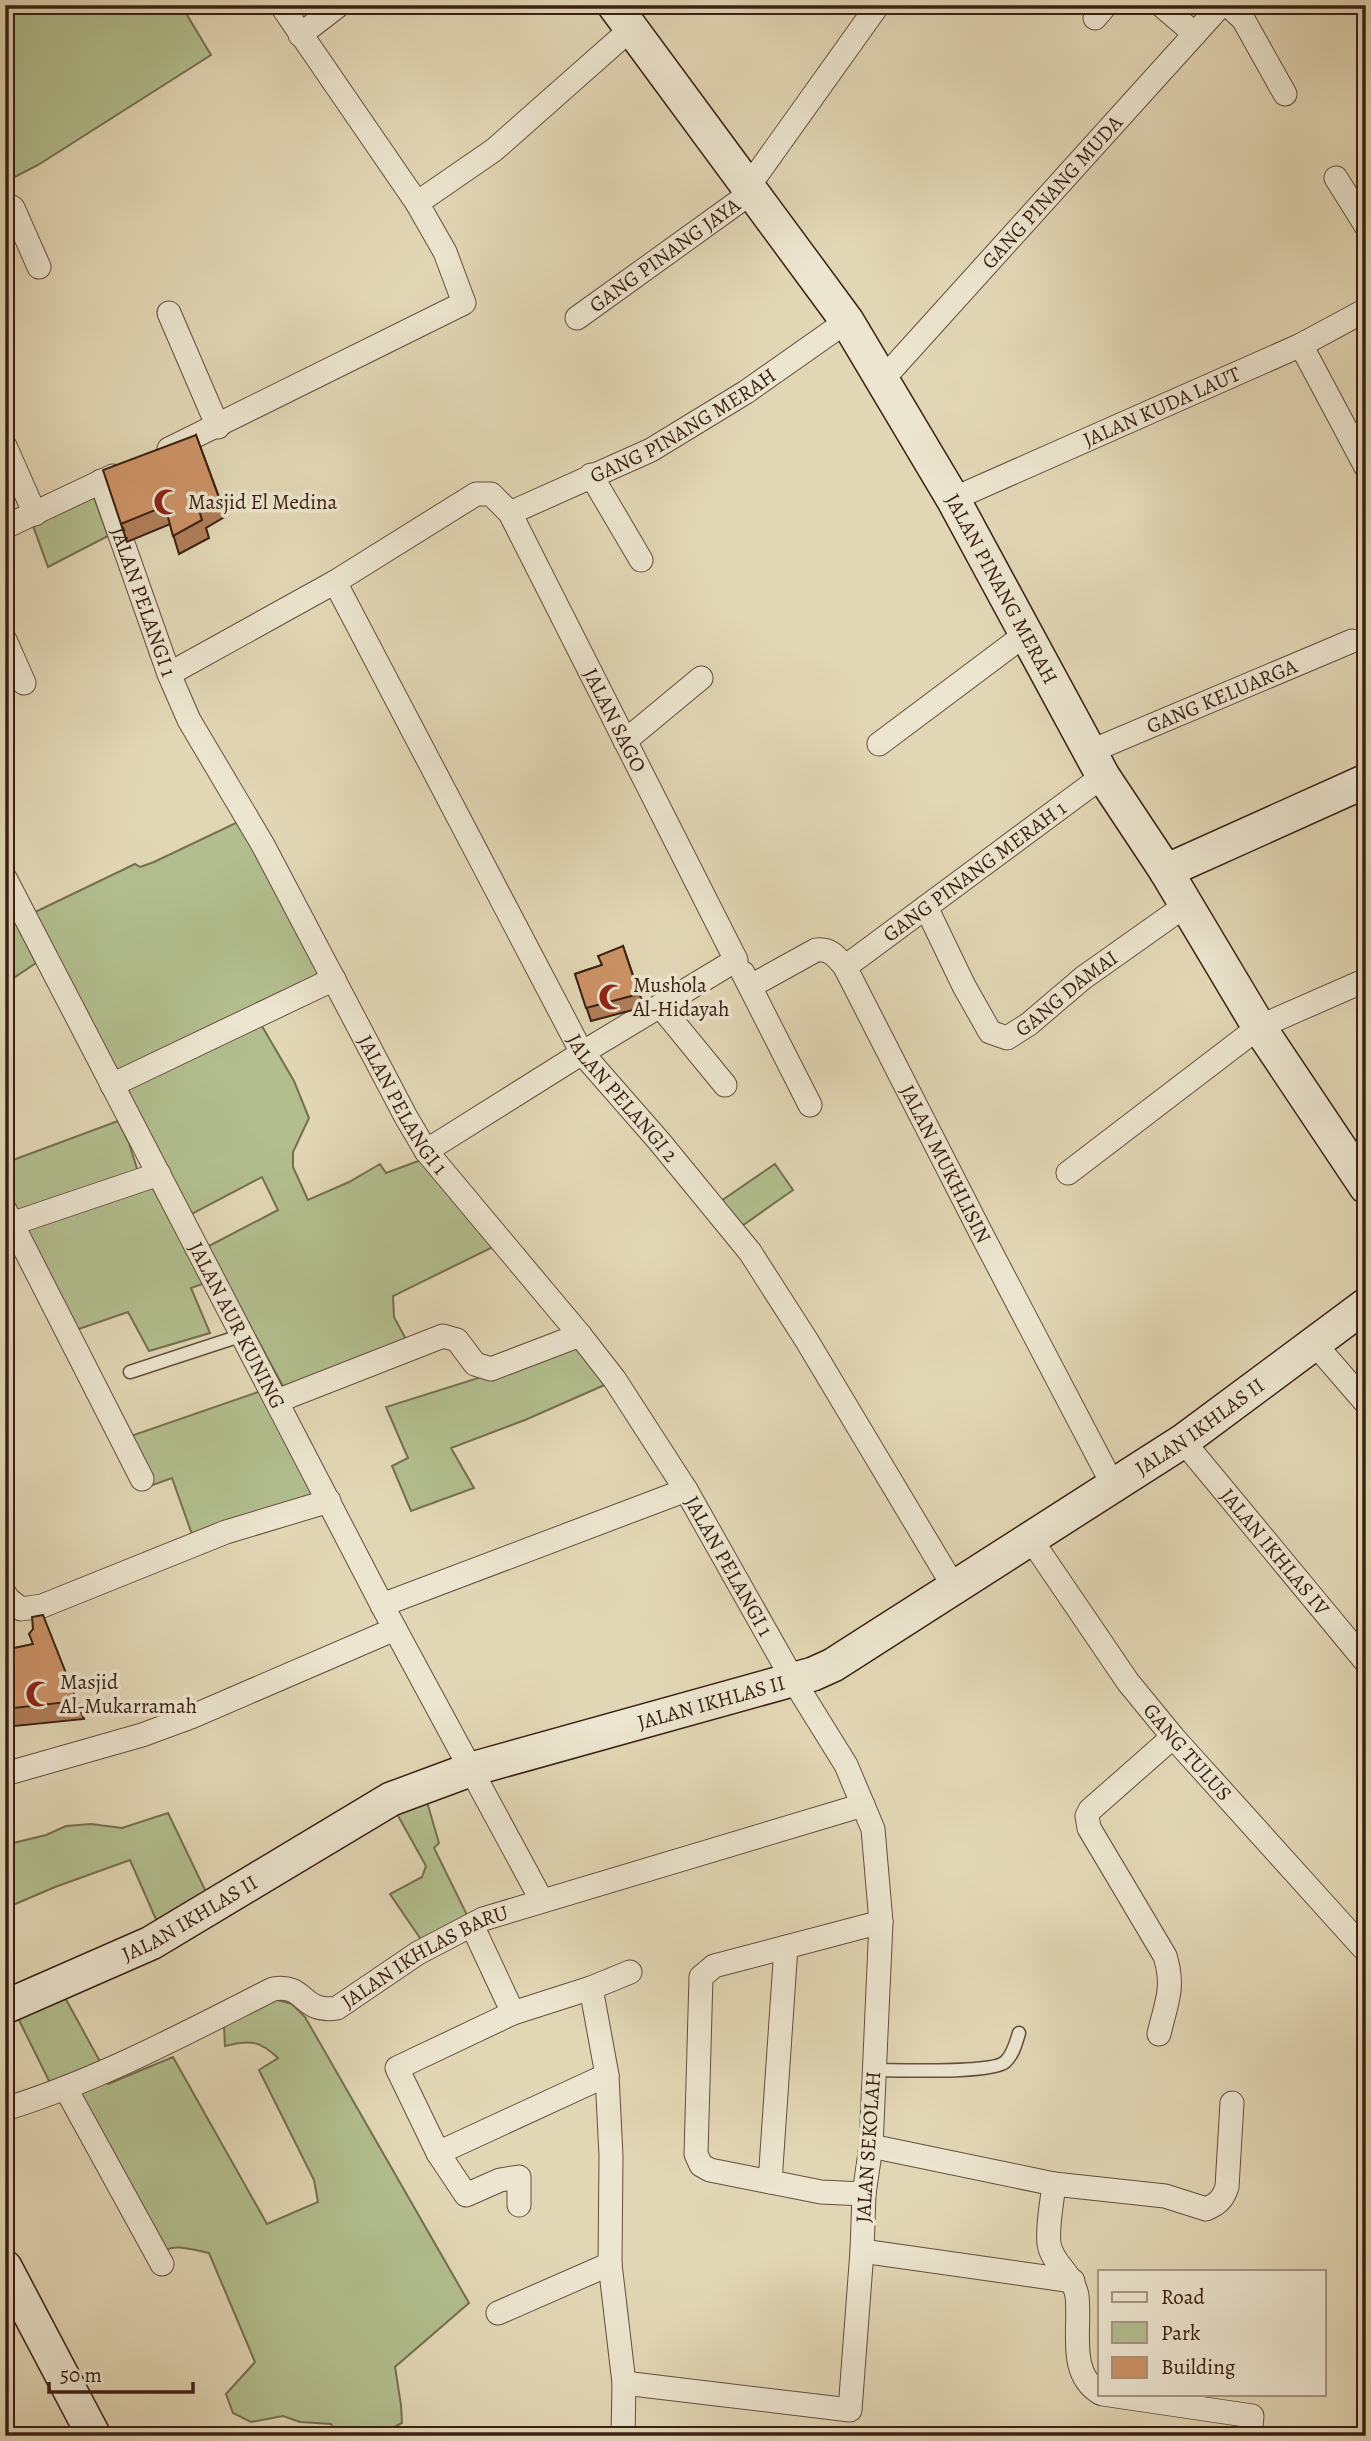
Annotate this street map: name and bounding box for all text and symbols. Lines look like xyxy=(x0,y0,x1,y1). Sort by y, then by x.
street label: GANG PINANG MUDA xyxy=(975,109,1129,275)
street label: GANG PINANG JAYA xyxy=(583,191,746,319)
street label: JALAN KUDA LAUT xyxy=(1078,359,1245,454)
street label: GANG PINANG MERAH xyxy=(585,361,781,490)
mosque icon: Masjid El Medina xyxy=(152,487,182,517)
place label: Masjid El Medina xyxy=(188,488,338,516)
street label: JALAN PINANG MERAH xyxy=(939,488,1065,689)
street label: JALAN PELANGI 1 xyxy=(104,523,183,681)
street label: GANG KELUARGA xyxy=(1142,651,1302,740)
street label: JALAN SAGO xyxy=(577,663,653,777)
street label: GANG PINANG MERAH 1 xyxy=(877,794,1072,948)
street label: GANG DAMAI xyxy=(1010,944,1123,1043)
place label: Mushola Al-Hidayah xyxy=(632,971,730,1023)
mosque icon: Mushola Al-Hidayah xyxy=(597,982,627,1012)
street label: JALAN PELANGI 2 xyxy=(560,1029,685,1168)
street label: JALAN PELANGI 1 xyxy=(351,1030,454,1181)
street label: JALAN MUKHLISIN xyxy=(893,1080,998,1248)
street label: JALAN AUR KUNING xyxy=(182,1237,292,1414)
street label: JALAN IKHLAS II xyxy=(1130,1371,1270,1482)
street label: JALAN IKHLAS IV xyxy=(1214,1482,1336,1622)
street label: JALAN PELANGI 1 xyxy=(678,1491,780,1641)
place label: Masjid Al-Mukarramah xyxy=(59,1668,197,1720)
street label: JALAN IKHLAS II xyxy=(634,1668,788,1736)
mosque icon: Masjid Al-Mukarramah xyxy=(24,1679,54,1709)
street label: GANG TULUS xyxy=(1137,1697,1238,1807)
street label: JALAN IKHLAS II xyxy=(117,1868,263,1968)
street label: JALAN IKHLAS BARU xyxy=(336,1898,511,2015)
street label: JALAN SEKOLAH xyxy=(849,2070,887,2224)
legend xyxy=(1098,2270,1326,2396)
text: Road xyxy=(1161,2283,1205,2311)
text: Park xyxy=(1161,2319,1201,2347)
scale bar xyxy=(49,2350,192,2394)
text: Building xyxy=(1161,2353,1236,2381)
text: 50 m xyxy=(60,2361,102,2389)

